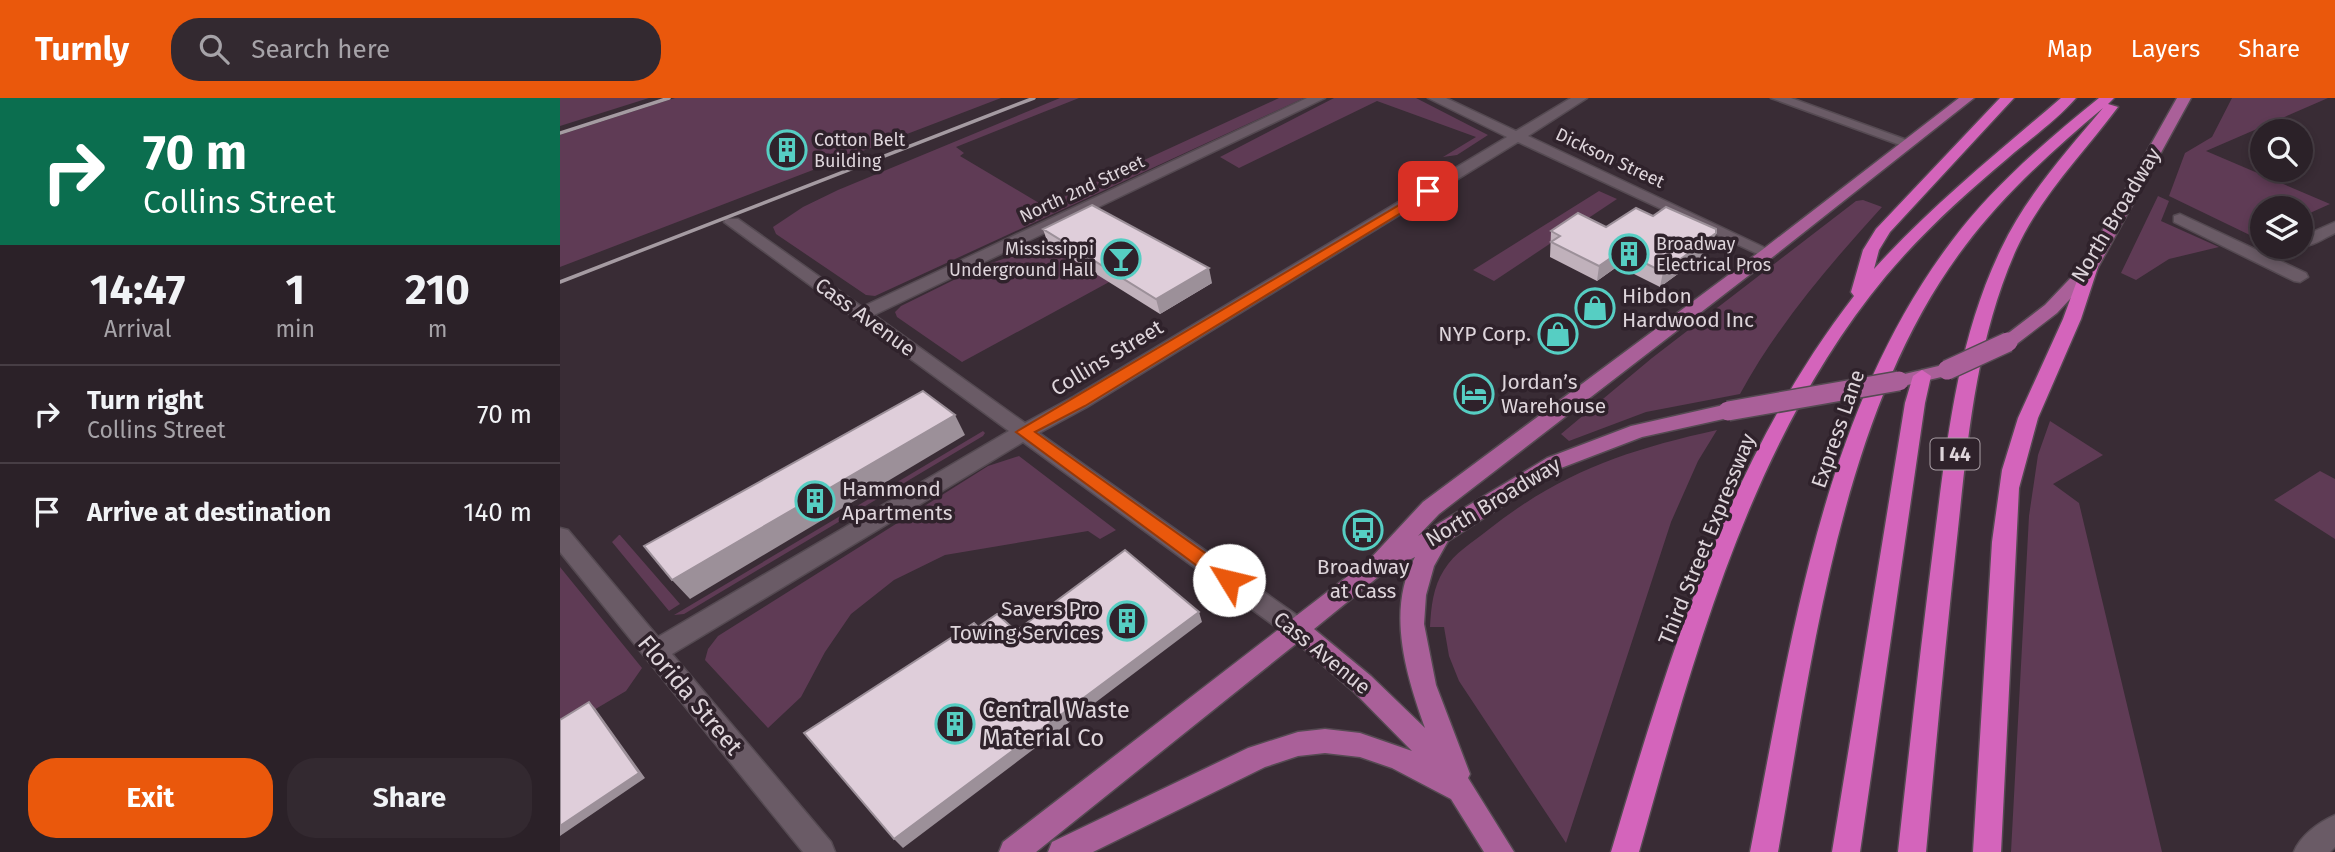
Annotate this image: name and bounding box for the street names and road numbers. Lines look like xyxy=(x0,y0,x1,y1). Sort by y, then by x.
street label: Dickson Street xyxy=(1552,123,1668,193)
street label: North Broadway xyxy=(2066,142,2167,287)
street label: North 2nd Street xyxy=(1016,150,1148,228)
street label: Cass Avenue xyxy=(810,272,920,362)
street label: Collins Street xyxy=(1046,314,1168,402)
street label: Express Lane xyxy=(1806,367,1870,491)
street label: Third Street Expressway xyxy=(1653,429,1762,648)
road number: I 44 xyxy=(1930,438,1980,470)
street label: North Broadway xyxy=(1421,451,1566,552)
street label: Cass Avenue xyxy=(1268,606,1376,700)
street label: Florida Street xyxy=(632,630,748,761)

